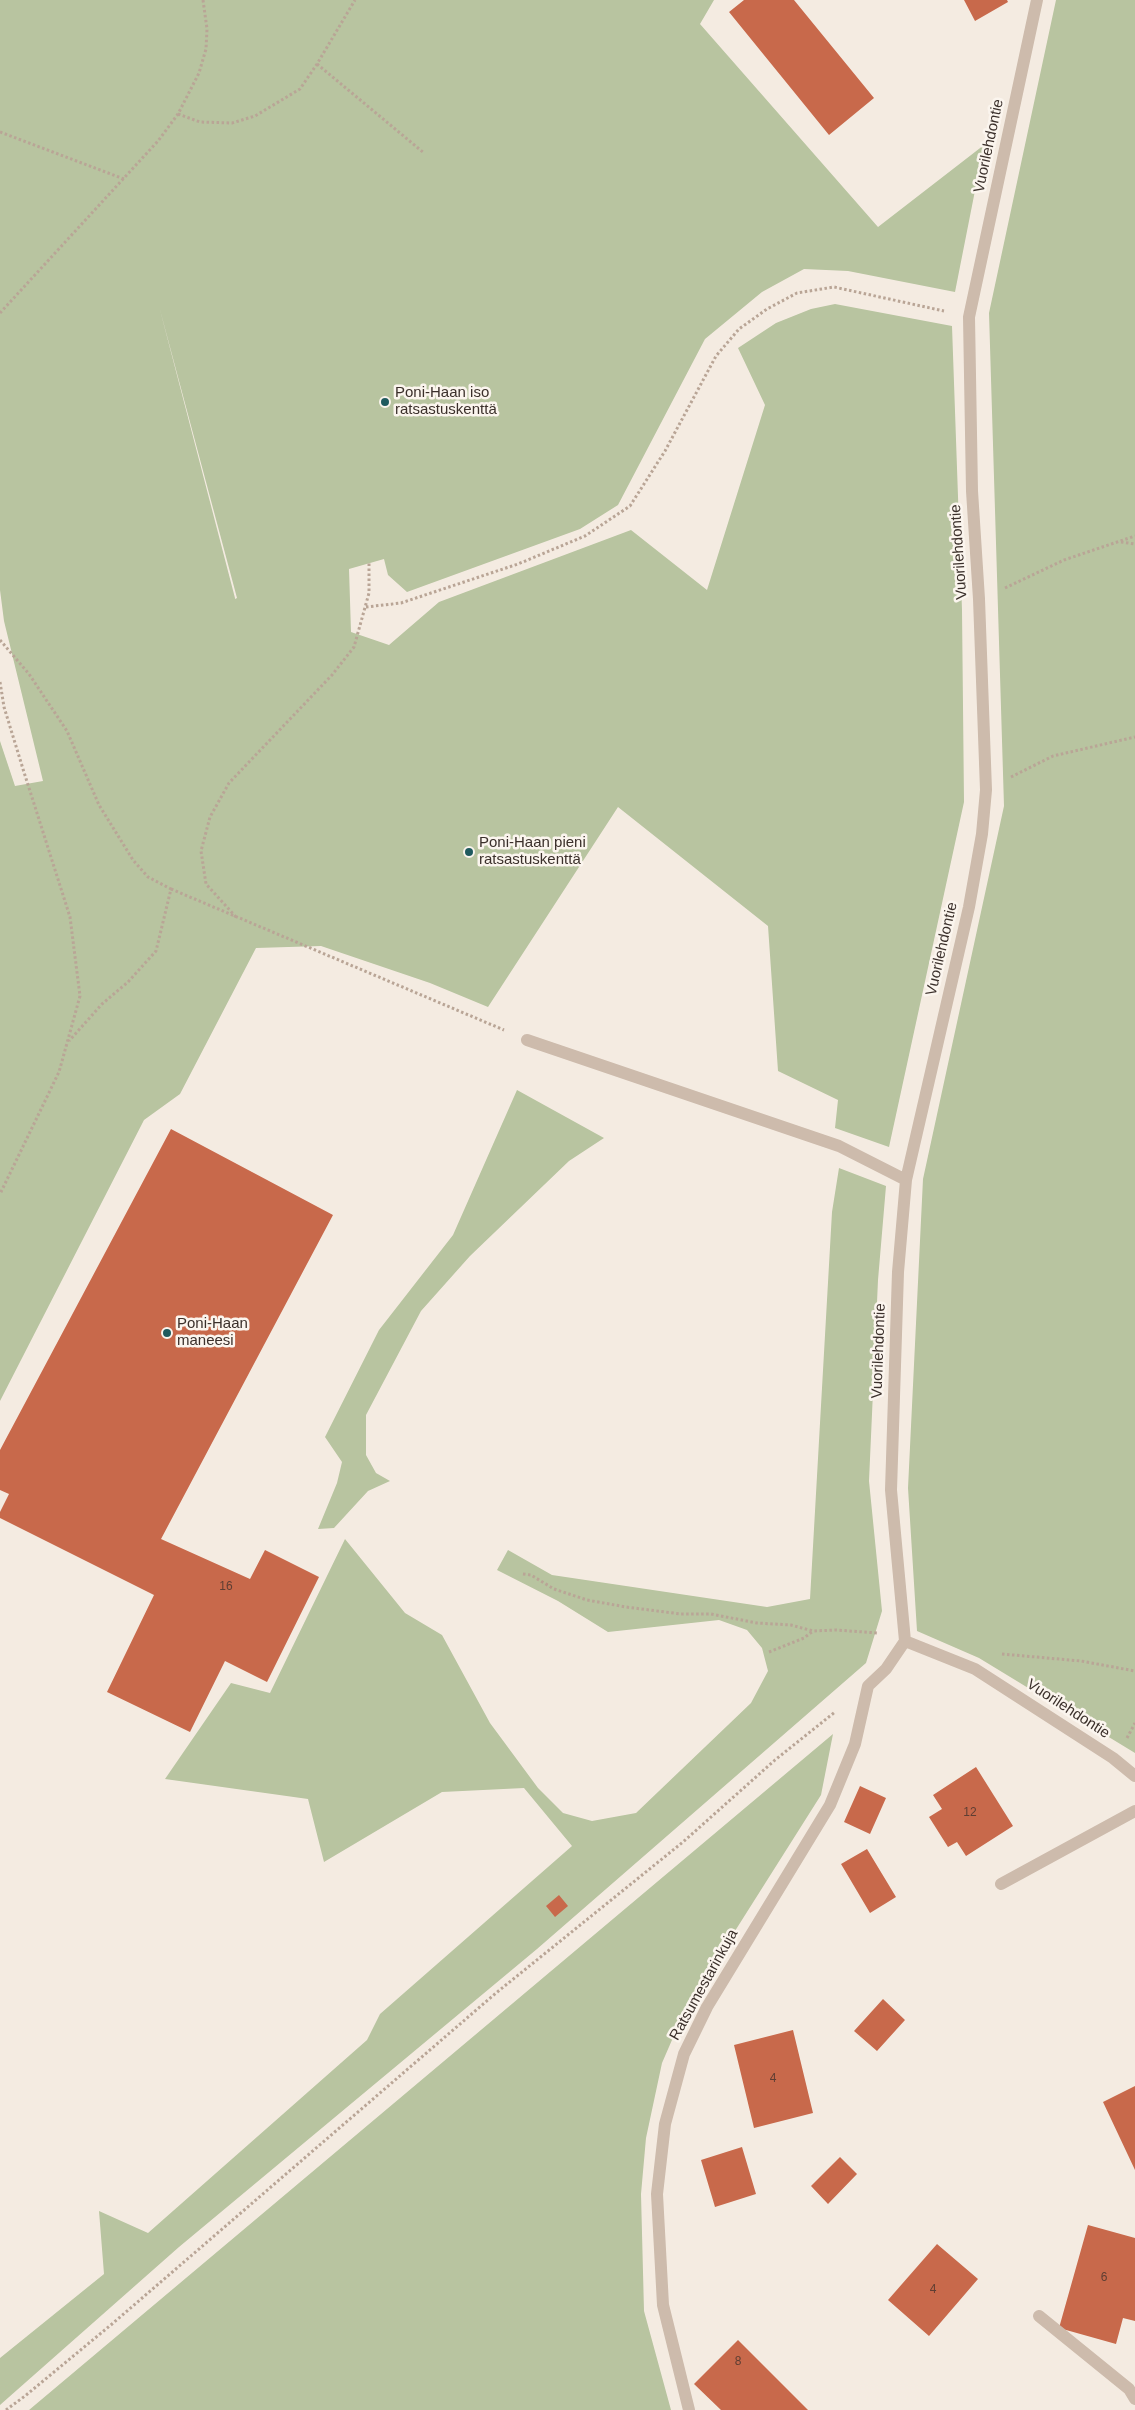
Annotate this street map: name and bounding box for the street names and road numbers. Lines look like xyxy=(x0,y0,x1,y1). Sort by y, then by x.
street label: Vuorilehdontie xyxy=(970,97,1008,195)
street label: Vuorilehdontie xyxy=(947,504,971,600)
street label: Vuorilehdontie xyxy=(923,901,961,997)
street label: Vuorilehdontie xyxy=(868,1303,890,1399)
street label: Vuorilehdontie xyxy=(1023,1675,1113,1743)
street label: Ratsumestarinkuja xyxy=(666,1926,742,2044)

